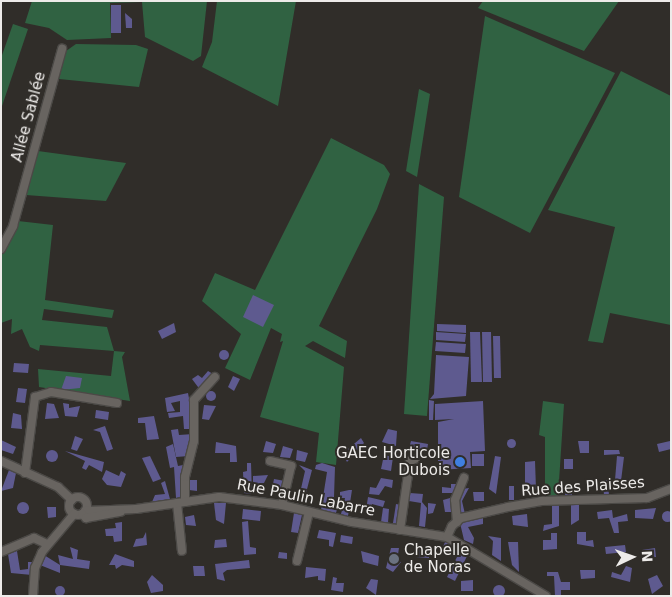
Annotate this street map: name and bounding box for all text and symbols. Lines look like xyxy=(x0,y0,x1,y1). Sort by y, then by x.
street label: Allée Sablée xyxy=(8,70,50,164)
place label: GAEC Horticole Dubois xyxy=(336,444,450,479)
marker: GAEC Horticole Dubois xyxy=(454,456,466,468)
street label: Rue des Plaisses xyxy=(521,474,645,500)
street label: Rue Paulin Labarre xyxy=(235,476,377,520)
north arrow xyxy=(607,532,657,582)
place label: Chapelle de Noras xyxy=(404,541,471,576)
text: N xyxy=(639,550,655,562)
marker: Chapelle de Noras xyxy=(388,553,400,565)

